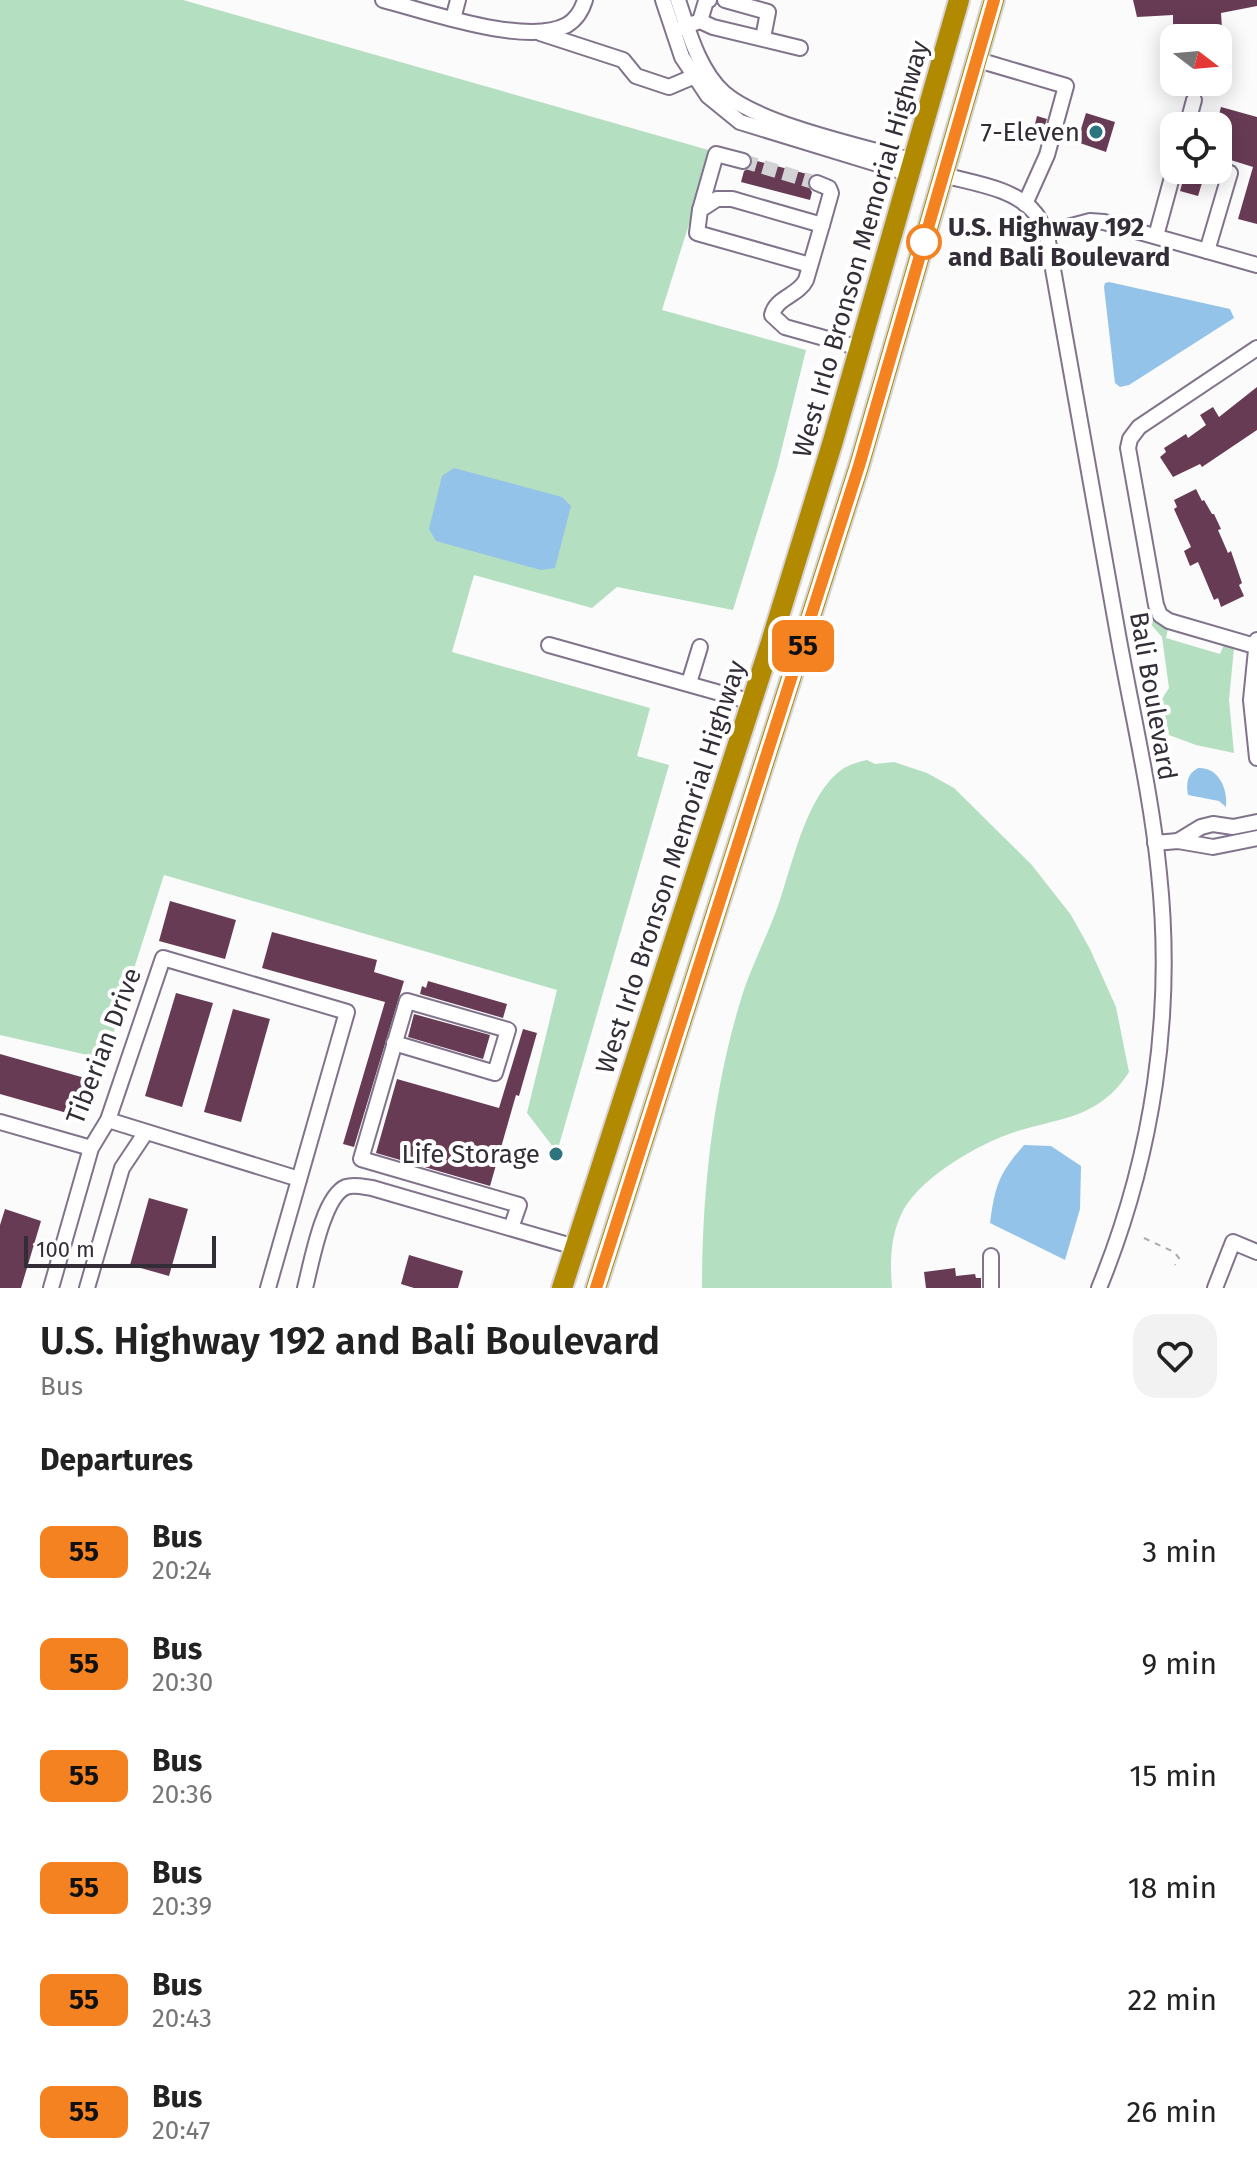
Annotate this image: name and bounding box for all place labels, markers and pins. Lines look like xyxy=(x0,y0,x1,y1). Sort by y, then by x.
place label: 7-Eleven xyxy=(981,117,1080,148)
marker: 7-Eleven xyxy=(1087,123,1105,141)
place label: U.S. Highway 192 and Bali Boulevard xyxy=(948,212,1170,273)
marker: U.S. Highway 192 and Bali Boulevard xyxy=(907,225,941,259)
place label: Life Storage xyxy=(402,1139,540,1170)
marker: Life Storage xyxy=(547,1145,565,1163)

